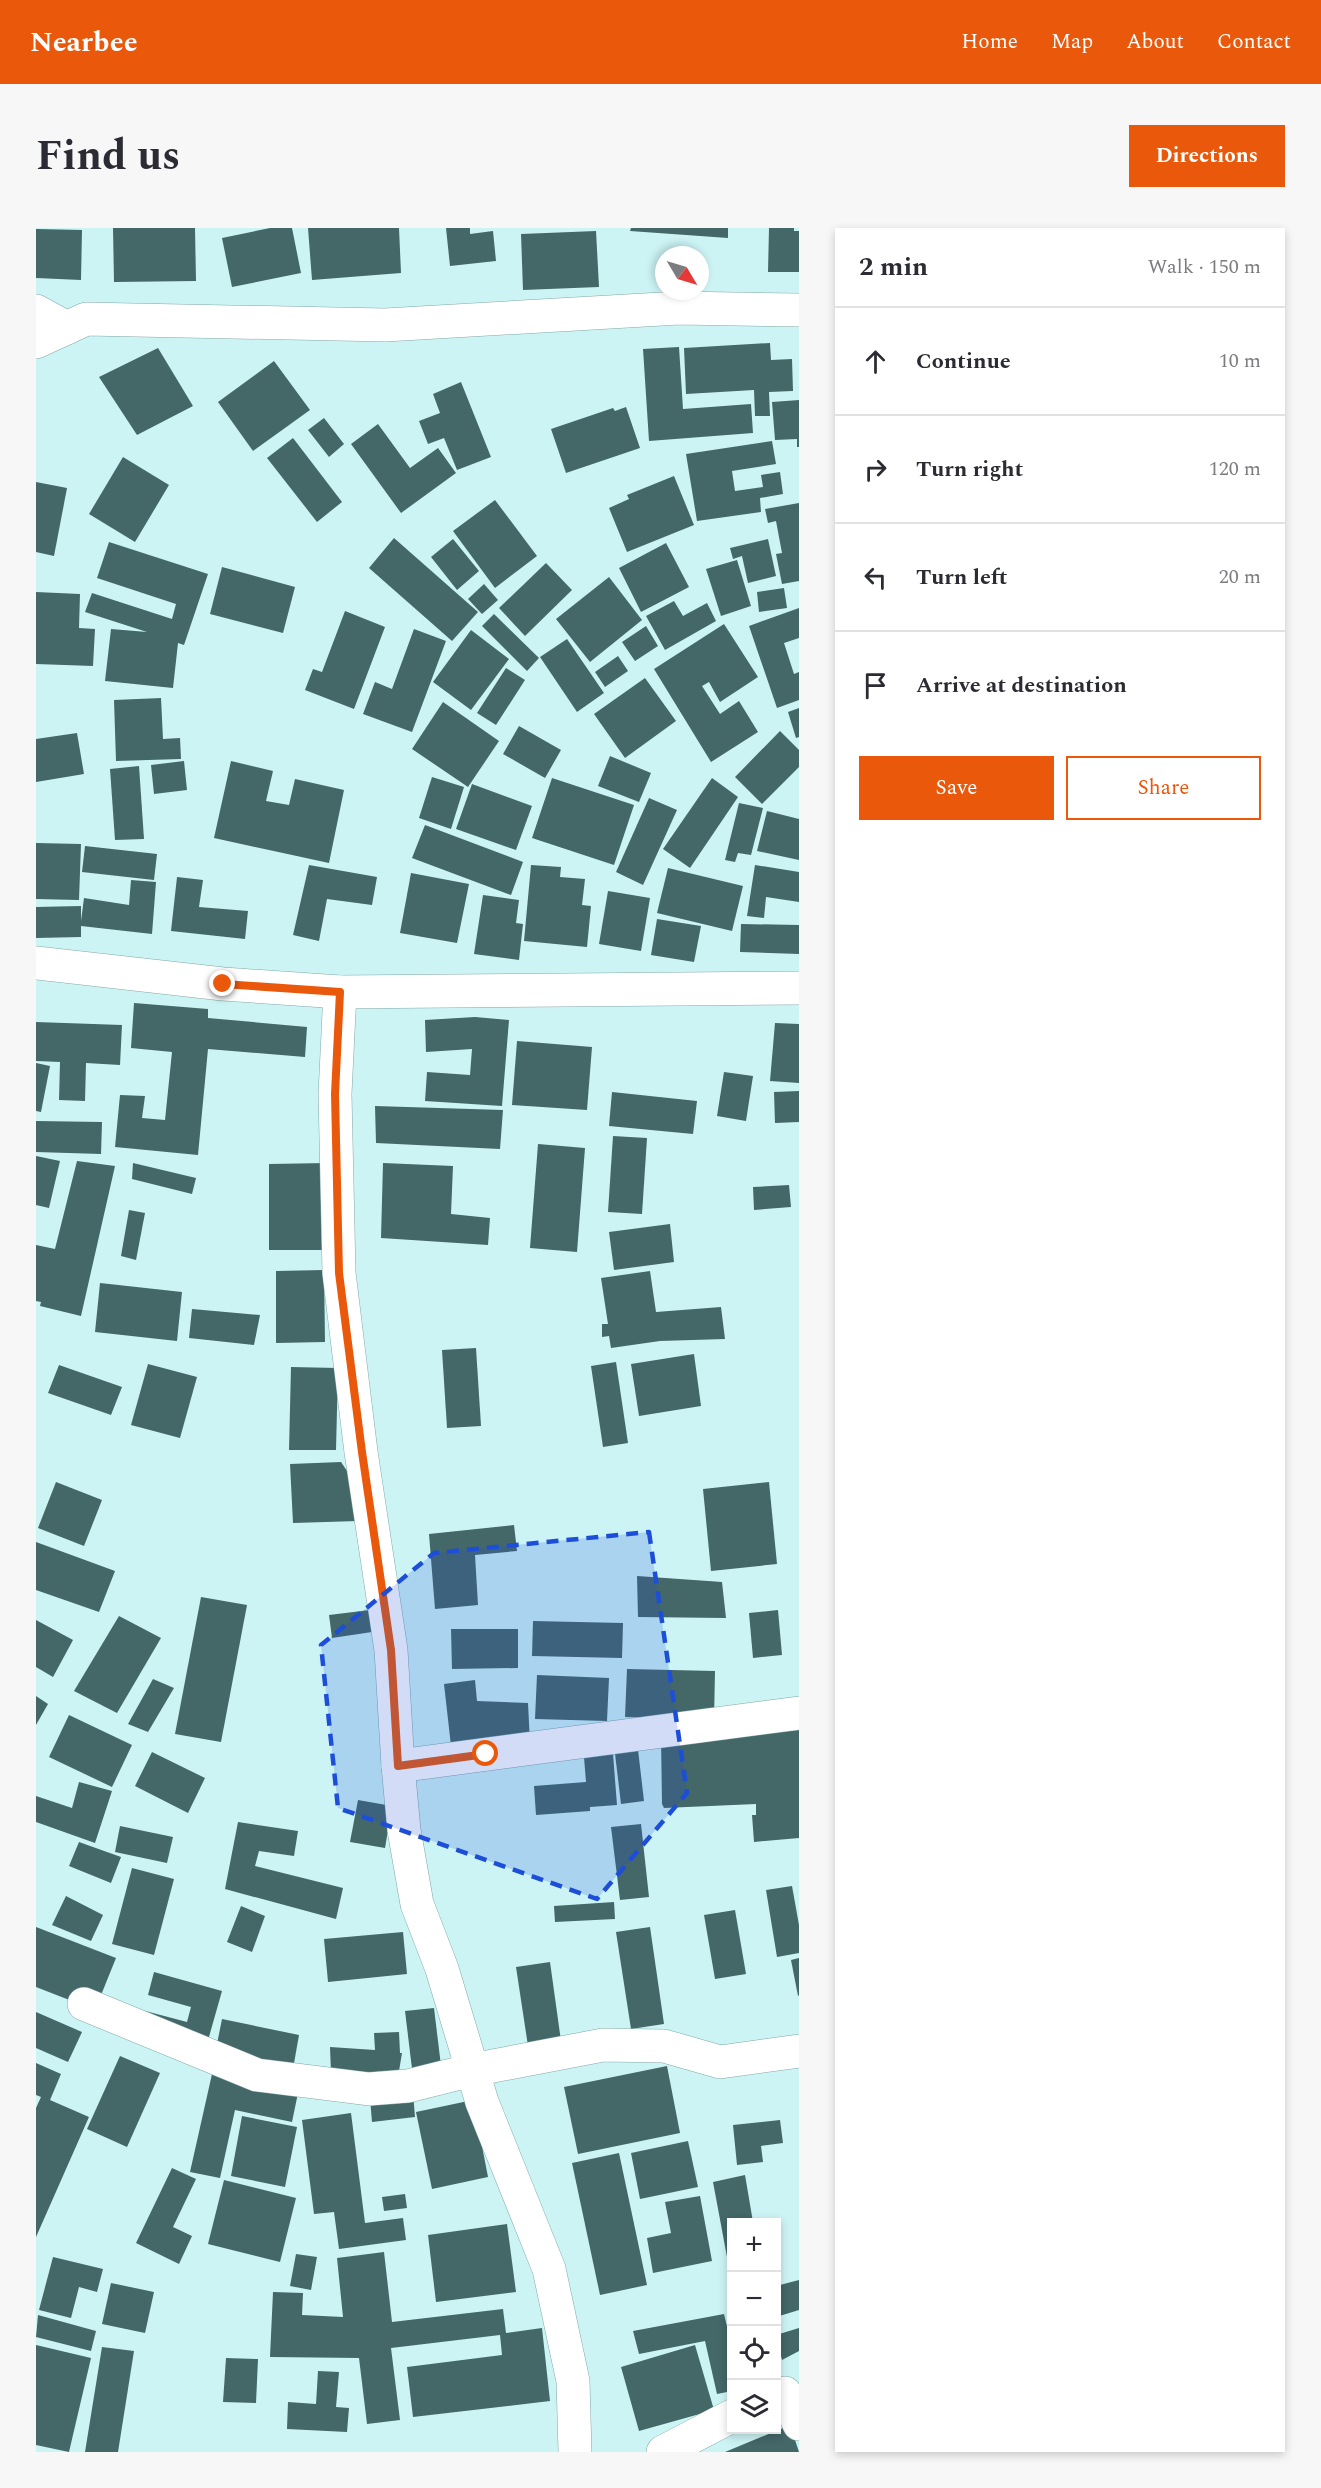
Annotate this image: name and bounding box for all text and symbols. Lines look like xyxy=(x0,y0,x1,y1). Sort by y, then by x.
text: Nearbee xyxy=(30,21,138,64)
text: Home xyxy=(961,26,1018,58)
text: Map xyxy=(1051,26,1093,58)
text: About xyxy=(1126,26,1184,58)
text: Contact xyxy=(1217,26,1291,58)
text: Find us xyxy=(36,125,180,188)
button: Directions xyxy=(1129,125,1285,187)
north arrow xyxy=(655,246,709,300)
text: 2 min xyxy=(859,247,928,287)
text: Walk · 150 m xyxy=(1148,252,1261,282)
icon: ahead xyxy=(859,345,892,378)
text: Continue xyxy=(916,345,1011,378)
text: 10 m xyxy=(1219,346,1261,376)
icon: right xyxy=(859,453,892,486)
text: Turn right xyxy=(916,453,1023,486)
text: 120 m xyxy=(1209,454,1261,484)
icon: left xyxy=(859,561,892,594)
text: Turn left xyxy=(916,561,1008,594)
text: 20 m xyxy=(1219,562,1261,592)
icon: arrive xyxy=(859,669,892,702)
text: Arrive at destination xyxy=(916,669,1127,702)
button: Save xyxy=(859,756,1054,820)
button: Share xyxy=(1066,756,1261,820)
route end xyxy=(209,970,235,996)
route start xyxy=(472,1740,498,1766)
map controls xyxy=(727,2218,781,2434)
button: + xyxy=(727,2218,781,2272)
button: − xyxy=(727,2272,781,2326)
button: locate xyxy=(727,2326,781,2380)
button: layers xyxy=(727,2380,781,2434)

